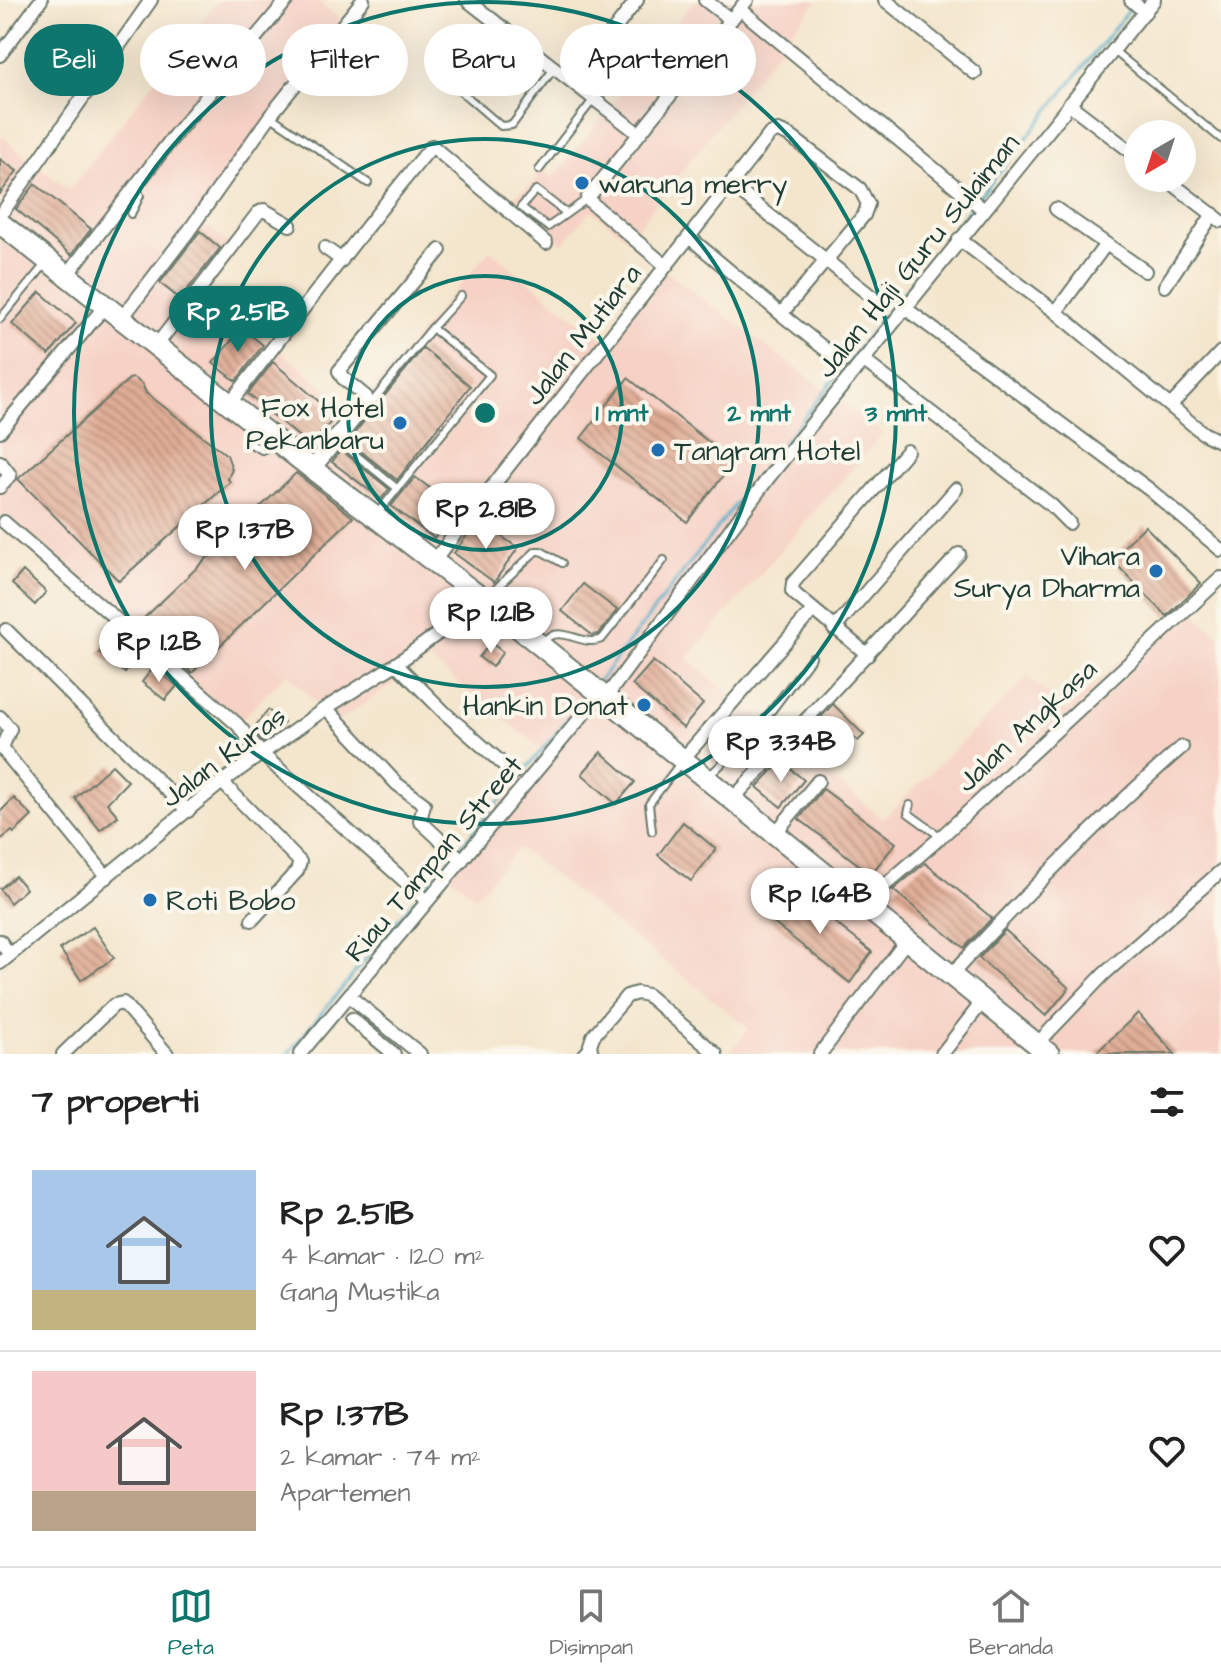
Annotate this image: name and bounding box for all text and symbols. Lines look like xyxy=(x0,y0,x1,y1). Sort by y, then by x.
chip: Beli xyxy=(24,24,124,96)
chip: Sewa xyxy=(140,24,266,96)
chip: Filter xyxy=(282,24,408,96)
chip: Baru xyxy=(424,24,544,96)
chip: Apartemen xyxy=(560,24,756,96)
north arrow xyxy=(1124,120,1196,192)
map controls xyxy=(1124,120,1196,192)
street label: Jalan Haji Guru Sulaiman xyxy=(807,125,1029,386)
place label: warung merry xyxy=(598,165,787,206)
marker: warung merry xyxy=(573,174,591,192)
street label: Jalan Mutiara xyxy=(516,256,651,414)
pin: Rp 2.51B xyxy=(155,286,321,354)
text: Rp 2.51B xyxy=(187,294,289,330)
place label: Fox Hotel Pekanbaru xyxy=(246,389,384,460)
text: 1 mnt xyxy=(595,397,649,431)
text: 2 mnt xyxy=(726,397,791,431)
text: 3 mnt xyxy=(864,397,927,431)
centre of rings xyxy=(471,399,499,427)
marker: Fox Hotel Pekanbaru xyxy=(391,414,409,432)
place label: Tangram Hotel xyxy=(674,432,860,472)
marker: Tangram Hotel xyxy=(649,441,667,459)
pin: Rp 2.81B xyxy=(403,483,569,551)
text: Rp 2.81B xyxy=(436,491,536,527)
pin: Rp 1.37B xyxy=(162,504,328,572)
text: Rp 1.37B xyxy=(196,512,294,548)
place label: Vihara Surya Dharma xyxy=(954,537,1140,610)
marker: Vihara Surya Dharma xyxy=(1147,562,1165,580)
pin: Rp 1.21B xyxy=(408,587,574,655)
text: Rp 1.21B xyxy=(447,595,535,631)
pin: Rp 1.2B xyxy=(85,616,233,684)
text: Rp 1.2B xyxy=(117,624,201,660)
street label: Jalan Angkasa xyxy=(948,651,1106,802)
place label: Hankin Donat xyxy=(463,687,629,726)
marker: Hankin Donat xyxy=(635,696,653,714)
street label: Jalan Kuras xyxy=(153,697,295,817)
pin: Rp 3.34B xyxy=(698,716,864,784)
text: Rp 3.34B xyxy=(726,724,836,760)
street label: Riau Tampan Street xyxy=(336,747,533,971)
pin: Rp 1.64B xyxy=(737,868,903,936)
text: Rp 1.64B xyxy=(769,876,871,912)
place label: Roti Bobo xyxy=(166,882,296,921)
marker: Roti Bobo xyxy=(141,891,159,909)
text: 7 properti xyxy=(32,1078,198,1126)
icon: filters xyxy=(1145,1080,1189,1124)
text: Rp 2.51B xyxy=(280,1190,414,1238)
icon: home xyxy=(96,1202,192,1298)
icon: heart xyxy=(1145,1228,1189,1272)
text: 4 kamar · 120 m² xyxy=(280,1238,485,1274)
text: Gang Mustika xyxy=(280,1274,439,1310)
text: Rp 1.37B xyxy=(280,1391,408,1439)
icon: home xyxy=(96,1403,192,1499)
icon: heart xyxy=(1145,1429,1189,1473)
text: 2 kamar · 74 m² xyxy=(280,1439,481,1475)
text: Apartemen xyxy=(280,1475,411,1511)
tab: Peta xyxy=(168,1584,214,1663)
tab: Disimpan xyxy=(550,1584,633,1663)
tab: Beranda xyxy=(969,1584,1053,1663)

